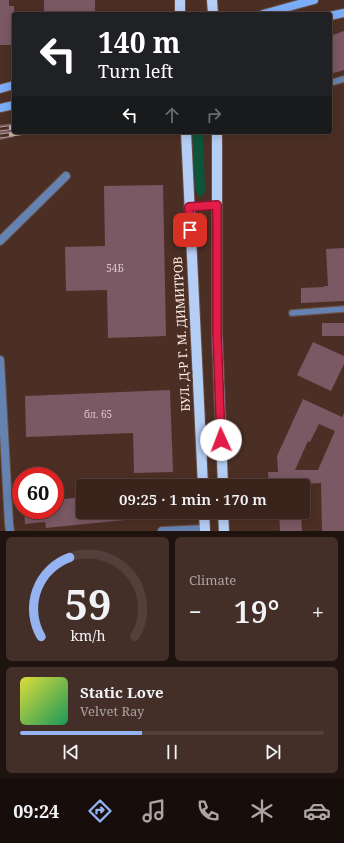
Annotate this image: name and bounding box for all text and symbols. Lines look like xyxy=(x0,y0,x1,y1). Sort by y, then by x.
text: 140 m xyxy=(98,23,180,61)
icon: left xyxy=(32,28,84,80)
text: Turn left xyxy=(98,59,173,83)
icon: left xyxy=(119,104,141,126)
icon: ahead xyxy=(161,104,183,126)
icon: right xyxy=(203,104,225,126)
pin xyxy=(173,213,207,247)
icon: arrive xyxy=(179,219,201,241)
street label: БУЛ. Д-Р Г. М. ДИМИТРОВ xyxy=(169,256,194,412)
house number: 54Б xyxy=(106,261,124,275)
house number: бл. 65 xyxy=(84,407,112,421)
position arrow xyxy=(200,419,242,461)
speed limit sign: 60 xyxy=(12,467,64,519)
text: 09:25 · 1 min · 170 m xyxy=(119,489,267,509)
text: Climate xyxy=(189,571,236,589)
text: 59 xyxy=(64,576,111,632)
text: 19° xyxy=(234,591,280,632)
text: − xyxy=(189,596,202,626)
text: + xyxy=(312,596,324,626)
text: km/h xyxy=(70,626,105,645)
text: Static Love xyxy=(80,682,164,702)
text: Velvet Ray xyxy=(80,702,144,720)
icon: previous xyxy=(60,741,82,763)
icon: pause xyxy=(161,741,183,763)
icon: next xyxy=(262,741,284,763)
icon: directions xyxy=(86,797,114,825)
icon: music xyxy=(140,797,168,825)
icon: phone xyxy=(194,797,222,825)
icon: climate xyxy=(248,797,276,825)
icon: car xyxy=(303,797,331,825)
text: 09:24 xyxy=(13,799,59,823)

